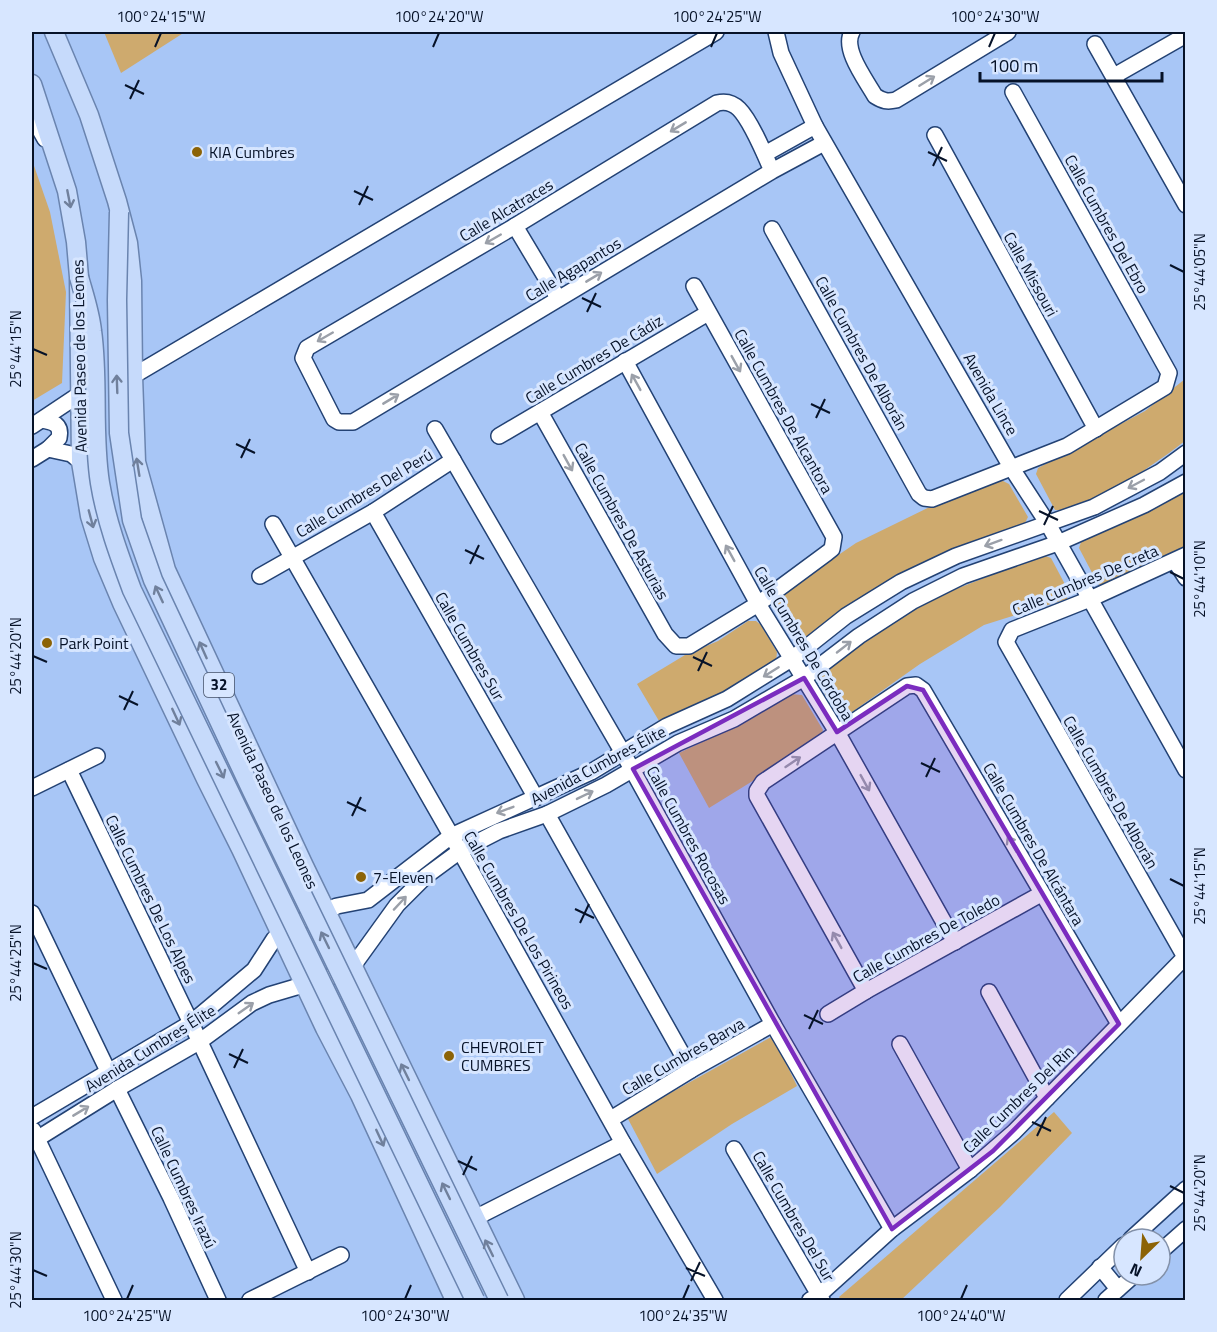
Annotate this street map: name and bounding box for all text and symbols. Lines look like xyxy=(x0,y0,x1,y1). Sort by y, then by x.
text: 100°24'15"W xyxy=(116,5,206,28)
text: 100°24'20"W xyxy=(394,5,484,28)
text: 100°24'25"W xyxy=(672,5,762,28)
text: 100°24'30"W xyxy=(950,5,1040,28)
scale bar xyxy=(980,45,1162,83)
text: 100 m xyxy=(989,52,1038,79)
one-way arrow xyxy=(918,75,935,87)
one-way arrow xyxy=(670,121,687,133)
place label: KIA Cumbres xyxy=(209,140,295,164)
marker: KIA Cumbres xyxy=(190,145,204,159)
street label: Calle Cumbres Del Ebro xyxy=(1059,150,1155,298)
street label: Calle Alcatraces xyxy=(455,173,557,247)
one-way arrow xyxy=(64,189,75,209)
street label: Calle Missouri xyxy=(998,227,1064,321)
street label: Calle Agapantos xyxy=(521,231,625,307)
one-way arrow xyxy=(485,233,502,245)
text: 25°44'05"N xyxy=(1188,233,1211,311)
street label: Avenida Paseo de los Leones xyxy=(65,259,93,453)
one-way arrow xyxy=(585,270,602,282)
street label: Calle Cumbres De Alborán xyxy=(810,271,914,435)
street label: Calle Cumbres De Cádiz xyxy=(521,308,667,410)
text: 25°44'15"N xyxy=(4,310,27,388)
street label: Calle Cumbres De Alcantora xyxy=(729,324,839,498)
one-way arrow xyxy=(317,332,334,344)
street label: Avenida Lince xyxy=(958,348,1024,440)
one-way arrow xyxy=(731,354,742,372)
one-way arrow xyxy=(630,373,641,391)
one-way arrow xyxy=(112,374,123,394)
one-way arrow xyxy=(382,392,399,404)
street label: Calle Cumbres De Asturias xyxy=(569,438,675,604)
street label: Calle Cumbres Del Perú xyxy=(291,443,437,543)
one-way arrow xyxy=(563,453,574,471)
one-way arrow xyxy=(132,458,143,478)
one-way arrow xyxy=(1128,479,1146,490)
one-way arrow xyxy=(86,509,98,528)
street label: Calle Cumbres De Creta xyxy=(1008,538,1162,622)
one-way arrow xyxy=(984,539,1003,550)
text: 25°44'10"N xyxy=(1188,540,1211,618)
one-way arrow xyxy=(724,544,735,562)
street label: Calle Cumbres De Córdoba xyxy=(748,561,860,725)
one-way arrow xyxy=(153,585,165,603)
street label: Calle Cumbres Sur xyxy=(429,587,511,705)
text: 25°44'20"N xyxy=(4,617,27,695)
place label: Park Point xyxy=(59,631,129,655)
marker: Park Point xyxy=(40,636,54,650)
one-way arrow xyxy=(197,641,208,659)
one-way arrow xyxy=(836,641,852,654)
one-way arrow xyxy=(763,666,780,678)
road number: 32 xyxy=(204,673,234,697)
one-way arrow xyxy=(171,707,183,725)
street label: Avenida Paseo de los Leones xyxy=(221,707,325,893)
street label: Calle Cumbres De Alborán xyxy=(1057,711,1165,873)
street label: Avenida Cumbres Élite xyxy=(526,719,670,811)
one-way arrow xyxy=(785,755,802,768)
street label: Calle Cumbres De Alcántara xyxy=(977,758,1091,930)
one-way arrow xyxy=(214,761,226,779)
street label: Calle Cumbres Rocosas xyxy=(641,761,737,909)
one-way arrow xyxy=(860,774,872,791)
one-way arrow xyxy=(575,789,593,801)
one-way arrow xyxy=(497,806,515,817)
street label: Calle Cumbres De Los Alpes xyxy=(100,811,202,987)
street label: Calle Cumbres De Los Pirineos xyxy=(458,826,580,1014)
one-way arrow xyxy=(1006,835,1017,853)
text: 25°44'15"N xyxy=(1188,847,1211,925)
place label: 7-Eleven xyxy=(373,865,434,889)
marker: 7-Eleven xyxy=(354,870,368,884)
street label: Calle Cumbres De Toledo xyxy=(848,888,1004,988)
one-way arrow xyxy=(393,895,407,910)
text: 25°44'25"N xyxy=(4,924,27,1002)
one-way arrow xyxy=(318,932,330,950)
one-way arrow xyxy=(831,932,843,949)
street label: Avenida Cumbres Élite xyxy=(80,998,220,1098)
one-way arrow xyxy=(237,1002,254,1014)
street label: Calle Cumbres Barva xyxy=(617,1011,749,1101)
place label: CHEVROLET CUMBRES xyxy=(461,1035,545,1077)
street label: Calle Cumbres Del Rin xyxy=(957,1039,1079,1159)
marker: CHEVROLET CUMBRES xyxy=(442,1049,456,1063)
one-way arrow xyxy=(398,1064,410,1082)
one-way arrow xyxy=(72,1105,89,1117)
street label: Calle Cumbres Irazú xyxy=(145,1122,223,1252)
one-way arrow xyxy=(375,1128,387,1146)
street label: Calle Cumbres Del Sur xyxy=(747,1146,841,1286)
text: 25°44'20"N xyxy=(1188,1154,1211,1232)
one-way arrow xyxy=(440,1183,452,1201)
north arrow xyxy=(1112,1227,1172,1287)
text: 25°44'30"N xyxy=(4,1231,27,1309)
one-way arrow xyxy=(482,1240,494,1258)
text: N xyxy=(1126,1257,1146,1284)
text: 100°24'25"W xyxy=(82,1304,172,1327)
text: 100°24'30"W xyxy=(360,1304,450,1327)
text: 100°24'35"W xyxy=(638,1304,728,1327)
text: 100°24'40"W xyxy=(916,1304,1006,1327)

